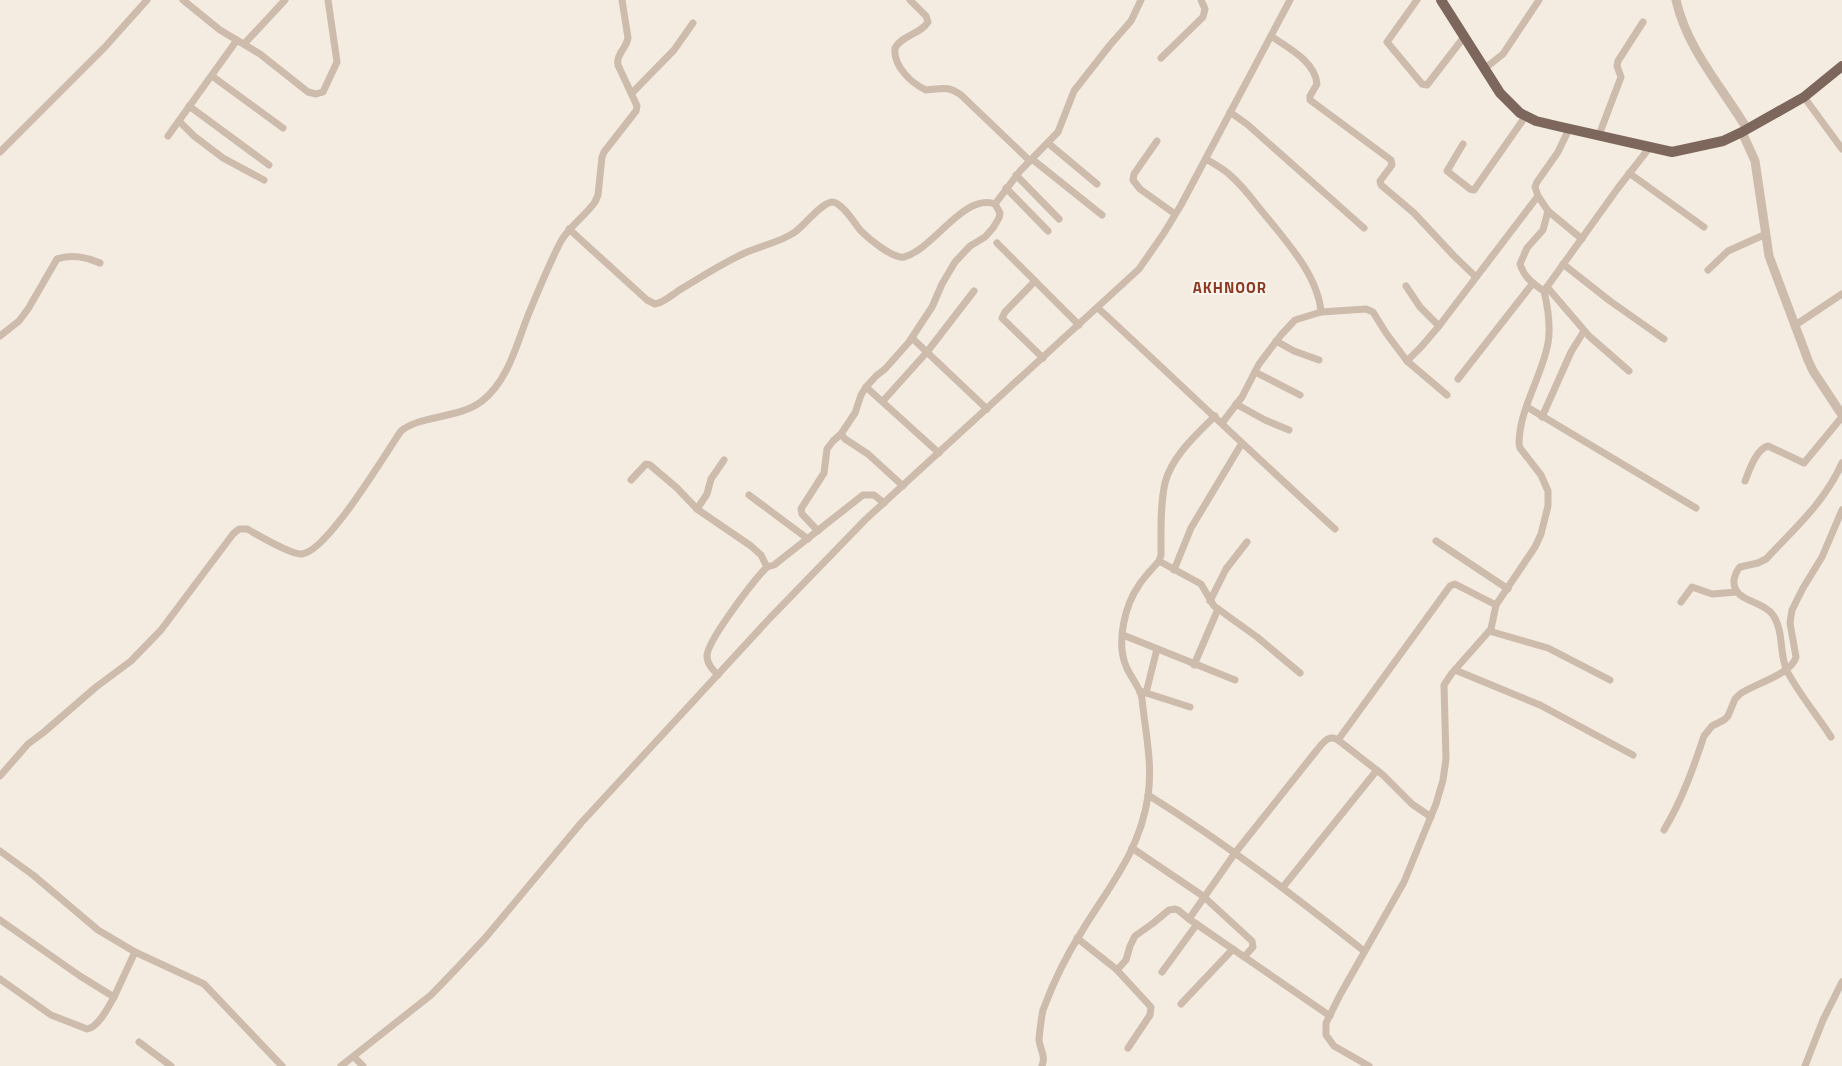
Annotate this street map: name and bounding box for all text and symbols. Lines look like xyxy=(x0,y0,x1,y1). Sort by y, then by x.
district label: AKHNOOR xyxy=(1193,276,1267,299)

